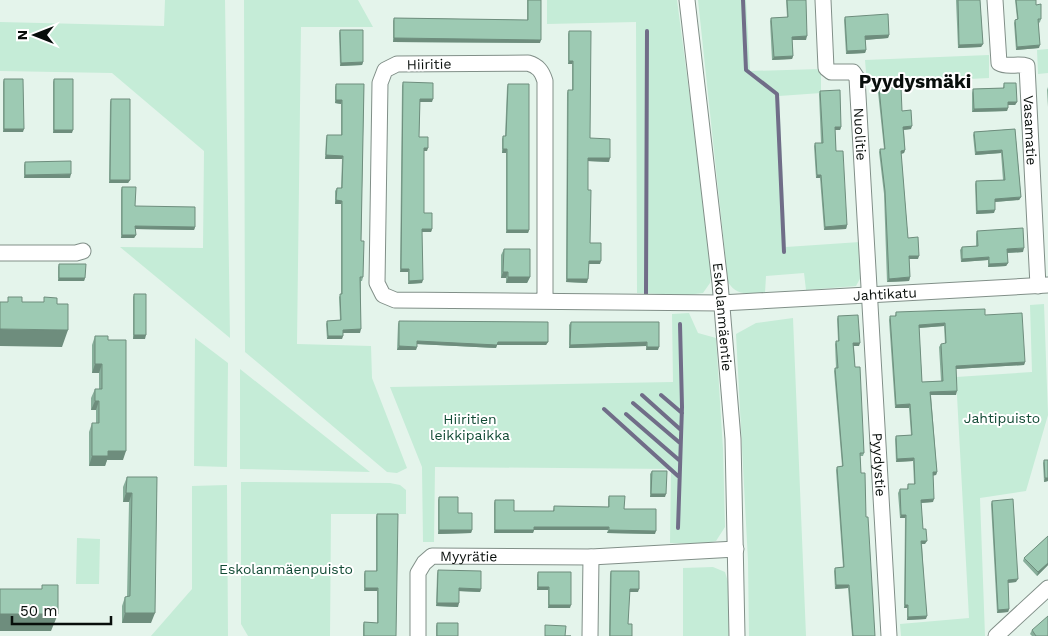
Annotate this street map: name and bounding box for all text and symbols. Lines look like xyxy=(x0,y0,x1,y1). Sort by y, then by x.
north arrow xyxy=(10,10,60,60)
text: N xyxy=(14,30,30,40)
street label: Hiiritie xyxy=(406,56,452,72)
district label: Pyydysmäki xyxy=(859,70,971,93)
street label: Vasamatie xyxy=(1020,95,1040,166)
street label: Nuolitie xyxy=(851,107,870,161)
street label: Eskolanmäentie xyxy=(710,262,735,372)
street label: Jahtikatu xyxy=(853,284,917,304)
park label: Jahtipuisto xyxy=(964,410,1040,426)
park label: Hiiritien leikkipaikka xyxy=(430,411,510,443)
street label: Pyydystie xyxy=(869,432,889,497)
street label: Myyrätie xyxy=(440,548,497,564)
park label: Eskolanmäenpuisto xyxy=(219,561,353,577)
scale bar xyxy=(12,594,111,626)
text: 50 m xyxy=(20,602,57,620)

